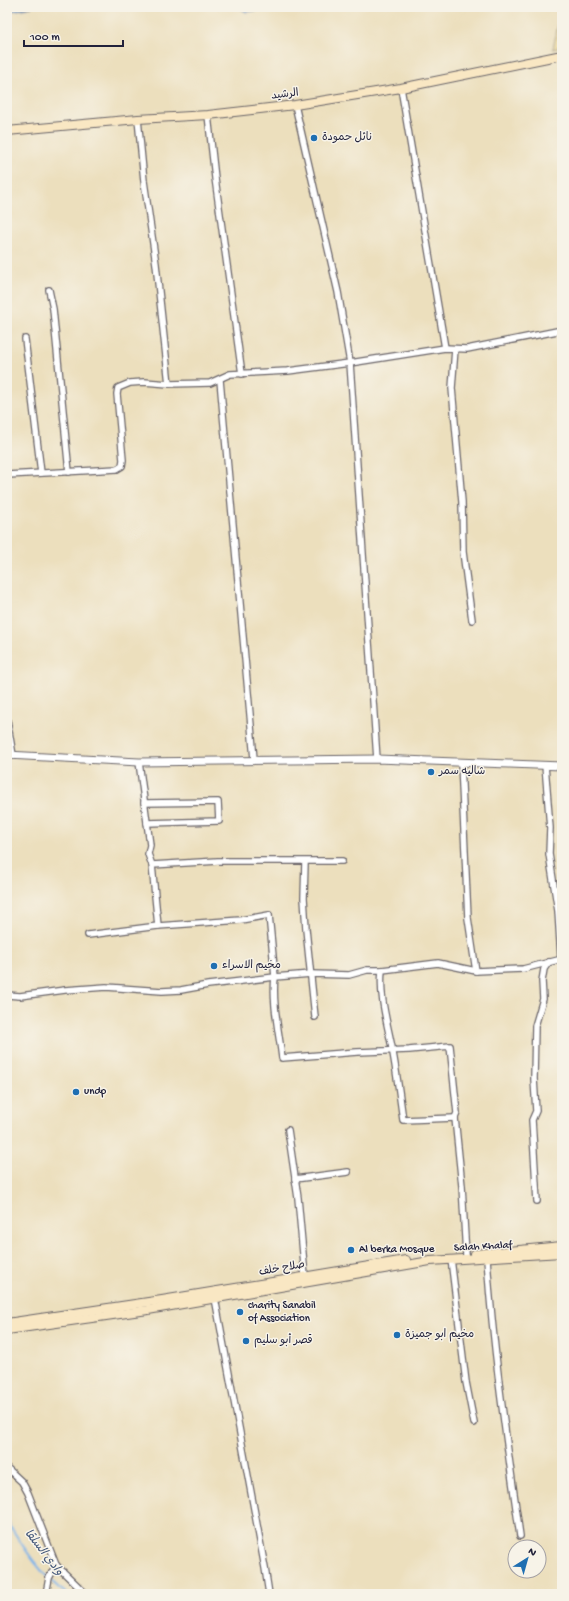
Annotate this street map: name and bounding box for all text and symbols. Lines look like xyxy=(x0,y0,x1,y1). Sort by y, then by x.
scale bar xyxy=(24,22,123,48)
text: 100 m xyxy=(29,31,60,45)
street label: الرشيد xyxy=(270,86,299,103)
place label: نائل حمودة xyxy=(322,131,372,144)
marker: نائل حمودة xyxy=(309,133,319,143)
place label: شاليه سمر xyxy=(438,765,485,778)
marker: شاليه سمر xyxy=(426,767,436,777)
place label: مخيم الاسراء xyxy=(222,959,281,973)
marker: مخيم الاسراء xyxy=(209,961,219,971)
place label: undp xyxy=(84,1086,107,1098)
marker: undp xyxy=(71,1087,81,1097)
street label: Salah Khalaf xyxy=(454,1238,514,1255)
place label: Al berka Mosque xyxy=(359,1244,435,1256)
marker: Al berka Mosque xyxy=(346,1245,356,1255)
street label: صلاح خلف xyxy=(258,1258,306,1279)
place label: charity Sanabil of Association xyxy=(248,1300,316,1325)
marker: charity Sanabil of Association xyxy=(235,1307,245,1317)
place label: مخيم ابو جميزة xyxy=(405,1328,474,1342)
marker: مخيم ابو جميزة xyxy=(392,1330,402,1340)
place label: قصر أبو سليم xyxy=(254,1333,313,1348)
marker: قصر أبو سليم xyxy=(241,1336,251,1346)
water label: وادي السلقا xyxy=(21,1527,66,1579)
north arrow xyxy=(507,1539,547,1579)
text: N xyxy=(525,1546,538,1560)

